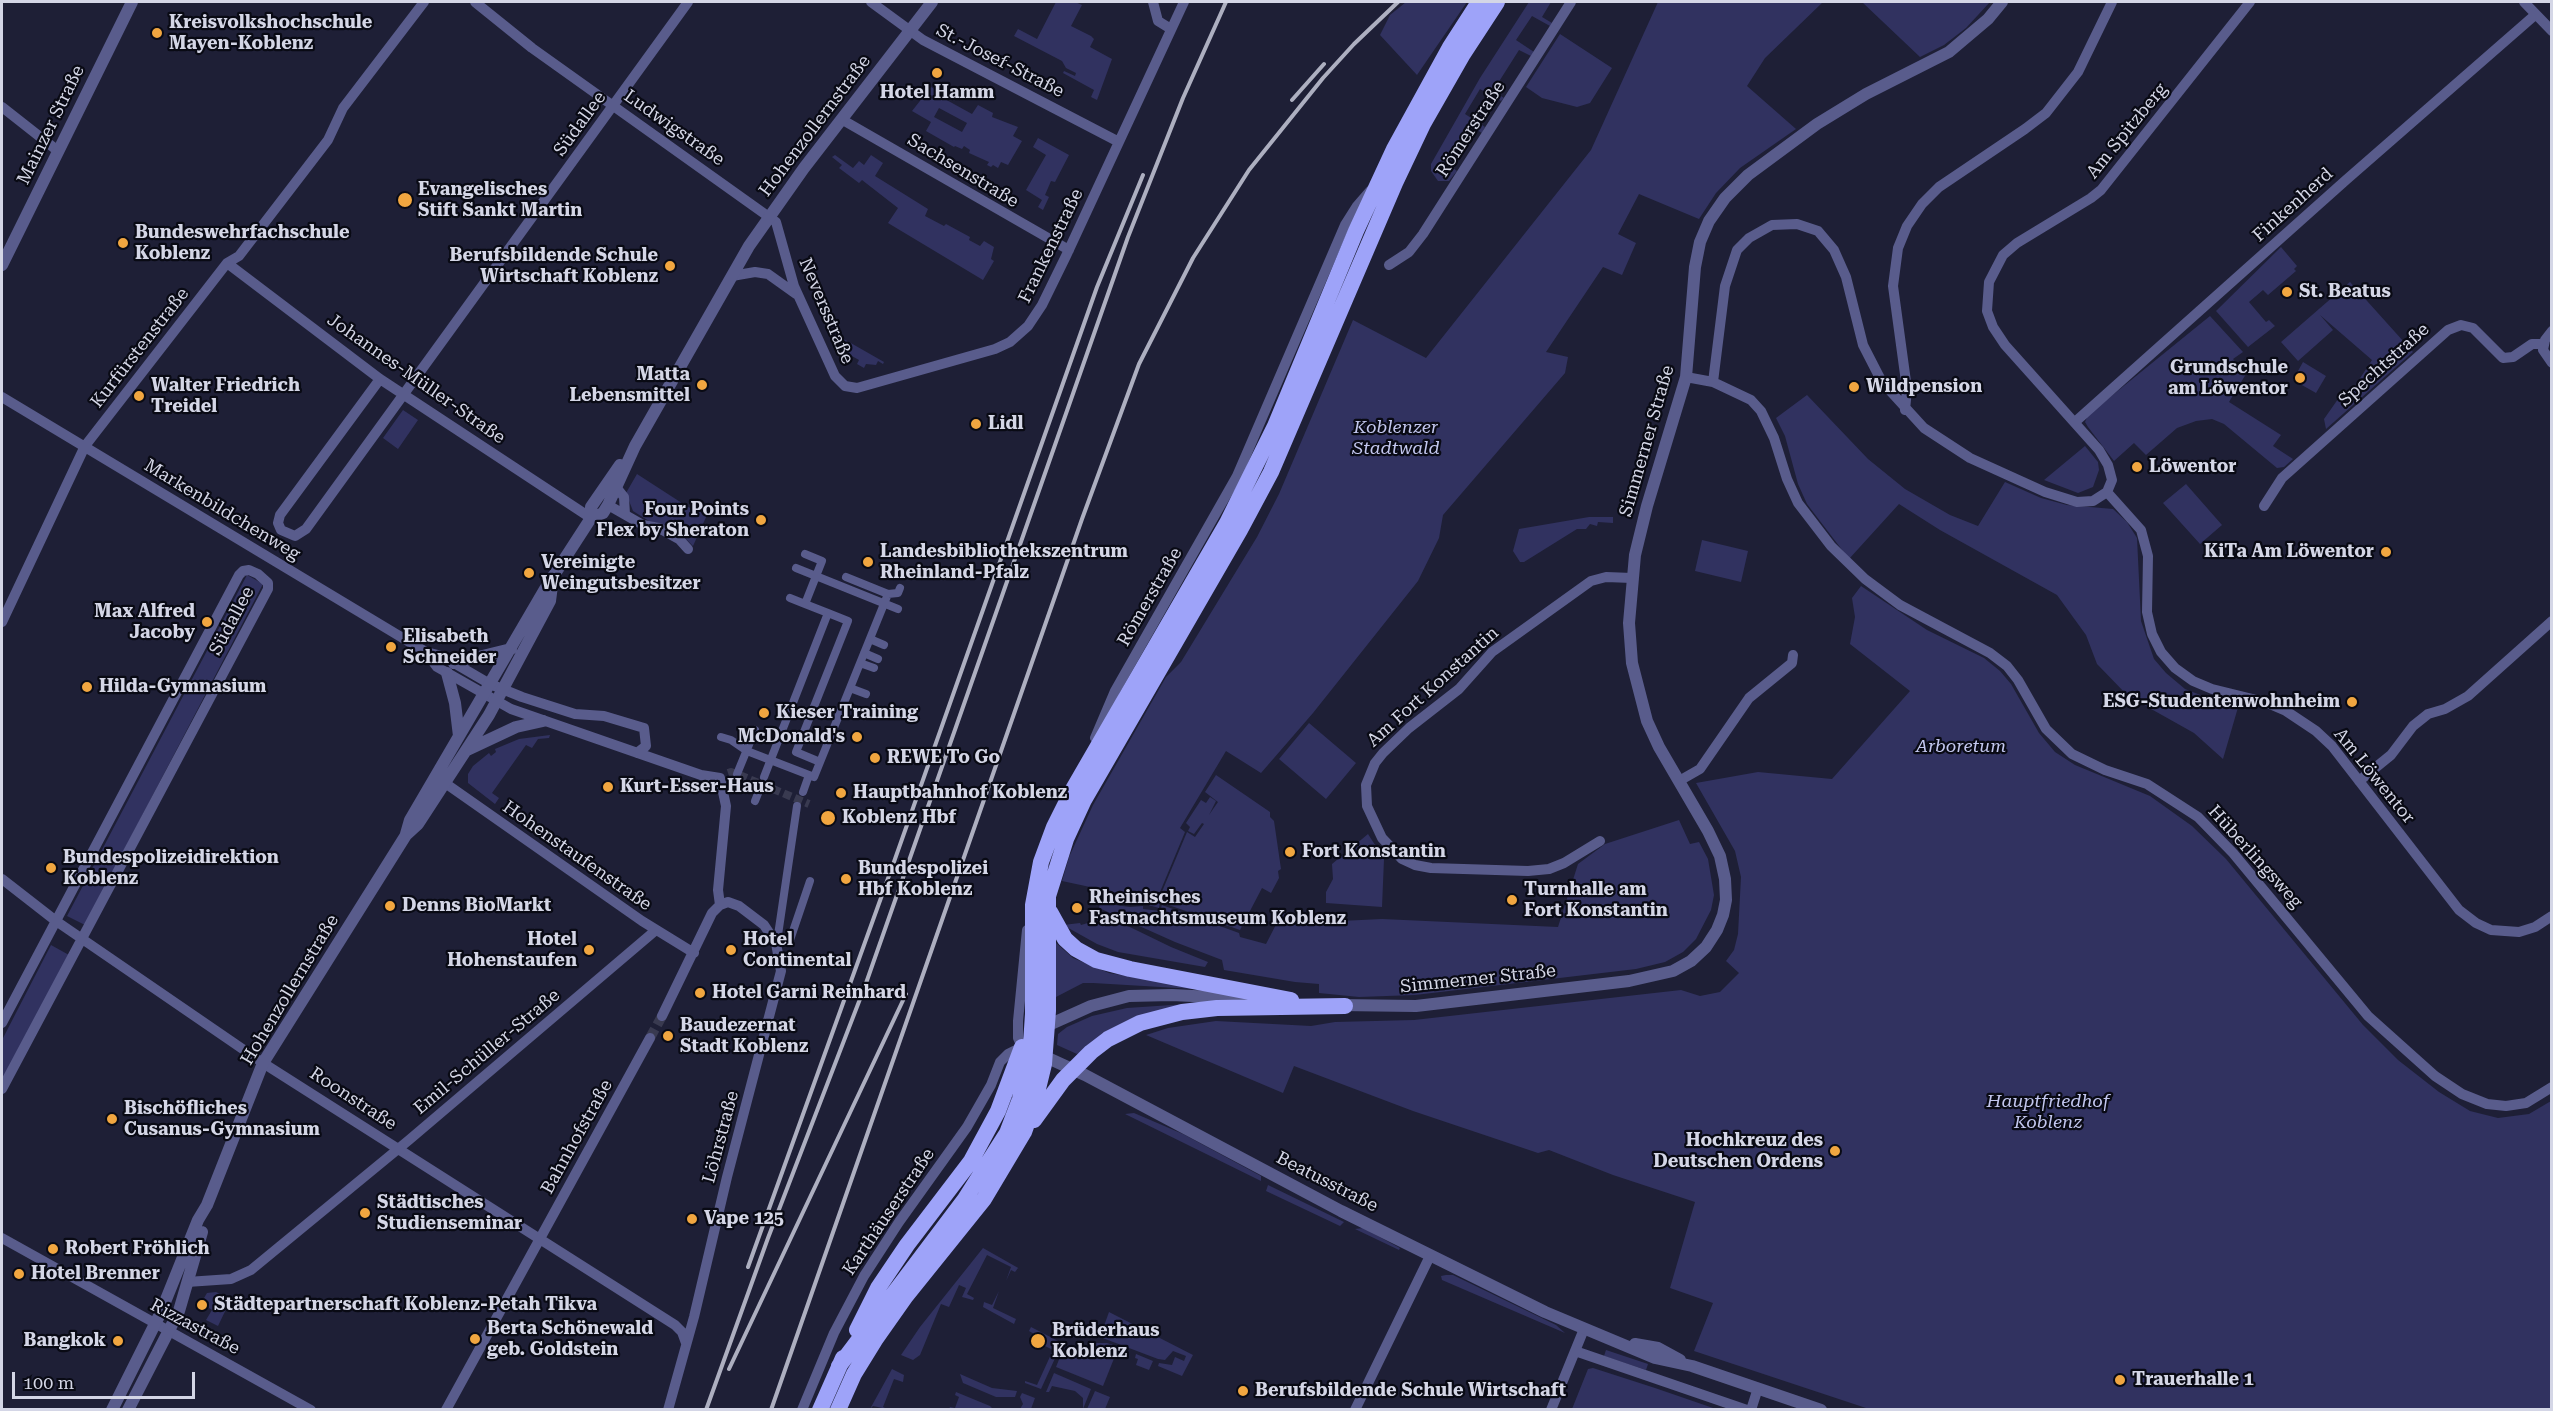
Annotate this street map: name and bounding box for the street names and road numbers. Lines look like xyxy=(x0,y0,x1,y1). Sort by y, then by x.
street label: St.-Josef-Straße xyxy=(932,19,1068,103)
street label: Hohenzollernstraße xyxy=(755,51,875,201)
street label: Mainzer Straße xyxy=(13,62,89,188)
street label: Römerstraße xyxy=(1432,77,1510,181)
street label: Am Spitzberg xyxy=(2082,79,2172,183)
street label: Ludwigstraße xyxy=(619,85,729,171)
street label: Südallee xyxy=(549,87,611,161)
street label: Sachsenstraße xyxy=(903,129,1023,213)
street label: Finkenherd xyxy=(2249,163,2337,247)
street label: Frankenstraße xyxy=(1014,185,1088,307)
street label: Neversstraße xyxy=(794,255,858,367)
street label: Kurfürstenstraße xyxy=(86,284,194,412)
street label: Johannes-Müller-Straße xyxy=(323,309,509,449)
street label: Spechtstraße xyxy=(2334,319,2434,411)
street label: Simmerner Straße xyxy=(1615,363,1679,519)
street label: Markenbildchenweg xyxy=(140,455,304,565)
street label: Römerstraße xyxy=(1113,544,1187,650)
street label: Südallee xyxy=(205,583,259,659)
street label: Am Fort Konstantin xyxy=(1363,622,1503,752)
street label: Am Löwentor xyxy=(2329,724,2419,828)
street label: Hohenstaufenstraße xyxy=(498,796,656,916)
street label: Hüberlingsweg xyxy=(2203,801,2307,913)
street label: Hohenzollernstraße xyxy=(236,911,344,1069)
street label: Simmerner Straße xyxy=(1399,960,1557,998)
street label: Emil-Schüller-Straße xyxy=(410,985,564,1119)
street label: Roonstraße xyxy=(305,1063,401,1135)
street label: Bahnhofstraße xyxy=(537,1076,617,1198)
street label: Löhrstraße xyxy=(698,1088,744,1186)
street label: Karthäuserstraße xyxy=(839,1144,939,1280)
street label: Beatusstraße xyxy=(1273,1147,1381,1217)
street label: Rizzastraße xyxy=(147,1294,243,1360)

